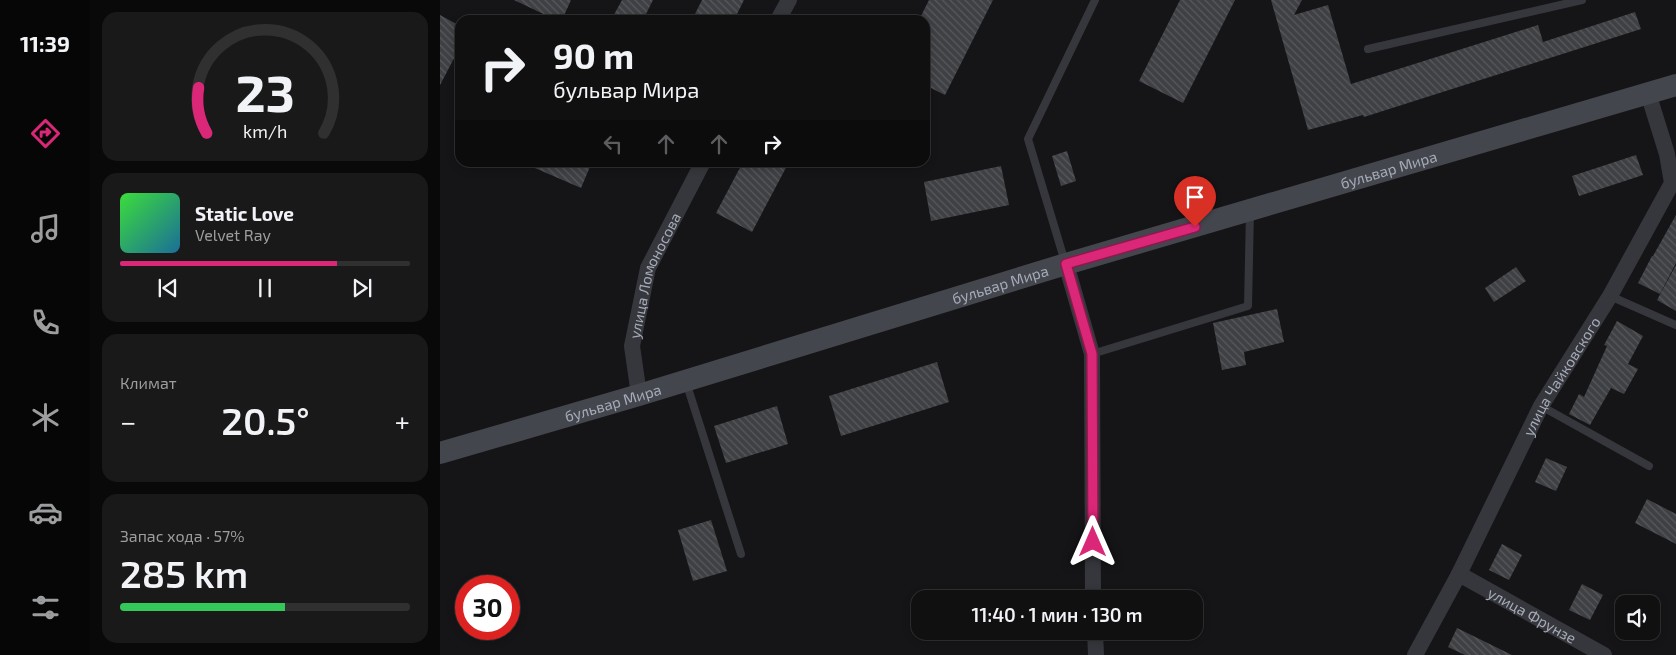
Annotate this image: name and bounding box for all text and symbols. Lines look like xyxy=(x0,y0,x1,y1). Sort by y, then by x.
text: 11:39 xyxy=(20,30,70,56)
text: 90 m xyxy=(553,34,634,76)
icon: right xyxy=(470,35,535,100)
text: 23 xyxy=(235,60,295,122)
text: бульвар Мира xyxy=(553,76,699,102)
icon: directions xyxy=(28,116,63,151)
text: km/h xyxy=(243,120,287,142)
icon: left xyxy=(599,130,627,158)
icon: ahead xyxy=(652,130,680,158)
icon: ahead xyxy=(705,130,733,158)
icon: right xyxy=(758,130,786,158)
street label: бульвар Мира xyxy=(1338,147,1439,192)
pin xyxy=(1174,176,1216,227)
icon: arrive xyxy=(1181,183,1209,211)
text: Static Love xyxy=(195,202,294,225)
street label: улица Ломоносова xyxy=(625,209,684,340)
icon: music xyxy=(28,211,63,246)
text: Velvet Ray xyxy=(195,225,271,244)
street label: бульвар Мира xyxy=(950,261,1050,307)
icon: previous xyxy=(154,274,182,302)
icon: pause xyxy=(251,274,279,302)
icon: next xyxy=(348,274,376,302)
icon: phone xyxy=(28,305,63,340)
street label: улица Чайковского xyxy=(1519,313,1604,439)
text: Климат xyxy=(120,373,177,392)
street label: бульвар Мира xyxy=(562,380,663,425)
text: 20.5° xyxy=(221,397,310,443)
icon: climate xyxy=(28,400,63,435)
text: − xyxy=(120,404,136,438)
text: + xyxy=(395,404,410,438)
icon: car xyxy=(28,495,63,530)
position arrow xyxy=(1066,515,1118,567)
text: Запас хода · 57% xyxy=(120,526,245,545)
text: 285 km xyxy=(120,550,248,596)
speed limit sign: 30 xyxy=(455,575,520,640)
street label: улица Фрунзе xyxy=(1484,583,1580,647)
icon: filters xyxy=(28,590,63,625)
map controls xyxy=(1615,595,1660,640)
button: sound xyxy=(1615,595,1660,640)
text: 11:40 · 1 мин · 130 m xyxy=(972,603,1142,626)

